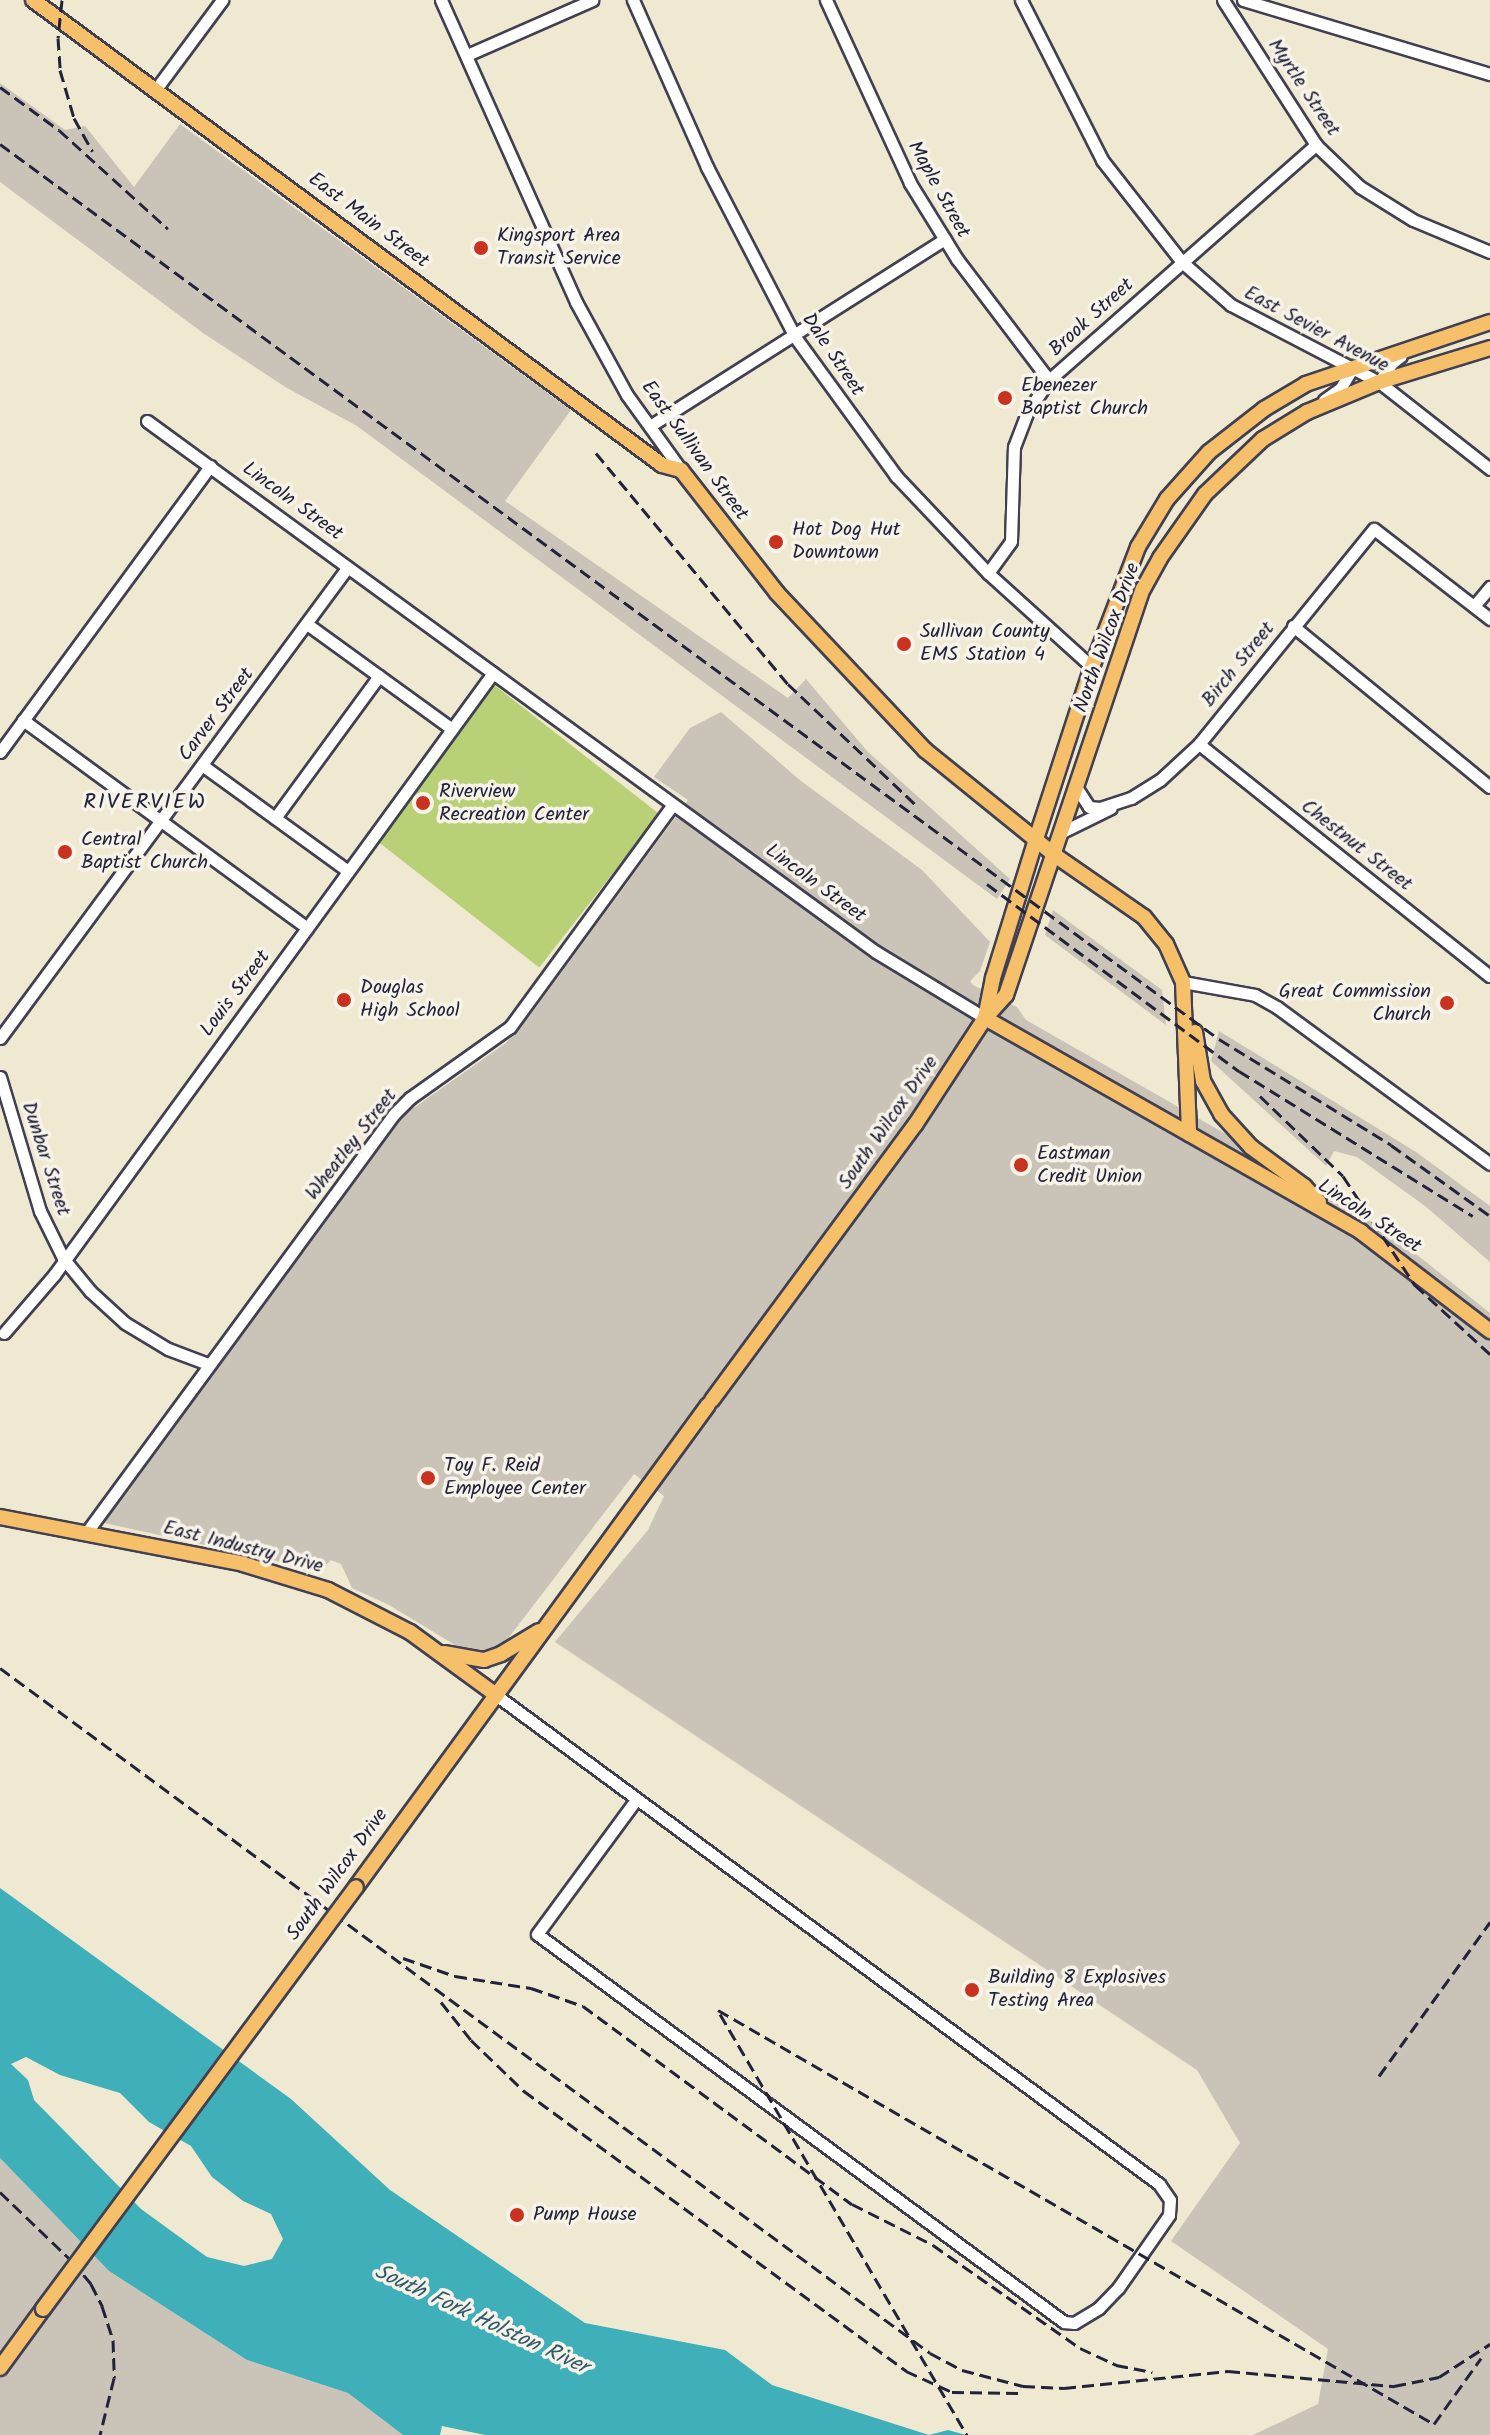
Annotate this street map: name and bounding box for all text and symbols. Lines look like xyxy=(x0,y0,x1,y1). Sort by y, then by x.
street label: Myrtle Street xyxy=(1262,35,1344,141)
street label: Maple Street xyxy=(901,137,975,243)
street label: East Main Street xyxy=(303,168,433,274)
place label: Kingsport Area Transit Service xyxy=(497,224,621,271)
marker: Kingsport Area Transit Service xyxy=(472,239,490,257)
street label: Brook Street xyxy=(1045,274,1139,362)
street label: East Sevier Avenue xyxy=(1239,282,1393,378)
street label: Dale Street xyxy=(796,309,868,401)
place label: Ebenezer Baptist Church xyxy=(1021,374,1148,421)
street label: East Sullivan Street xyxy=(635,376,753,526)
marker: Ebenezer Baptist Church xyxy=(996,389,1014,407)
street label: Lincoln Street xyxy=(237,457,347,547)
place label: Hot Dog Hut Downtown xyxy=(792,518,900,565)
marker: Hot Dog Hut Downtown xyxy=(767,533,785,551)
street label: North Wilcox Drive xyxy=(1070,560,1146,716)
street label: Birch Street xyxy=(1197,618,1281,712)
place label: Sullivan County EMS Station 4 xyxy=(920,620,1050,667)
marker: Sullivan County EMS Station 4 xyxy=(895,635,913,653)
street label: Carver Street xyxy=(174,664,260,766)
place label: Riverview Recreation Center xyxy=(439,780,589,827)
district label: RIVERVIEW xyxy=(83,790,207,816)
marker: Riverview Recreation Center xyxy=(414,794,432,812)
street label: Chestnut Street xyxy=(1296,795,1416,897)
place label: Central Baptist Church xyxy=(81,828,208,875)
street label: Lincoln Street xyxy=(760,839,870,929)
marker: Central Baptist Church xyxy=(56,843,74,861)
street label: Louis Street xyxy=(196,946,276,1042)
place label: Douglas High School xyxy=(360,976,460,1023)
place label: Great Commission Church xyxy=(1279,980,1431,1027)
marker: Douglas High School xyxy=(335,991,353,1009)
marker: Great Commission Church xyxy=(1438,994,1456,1012)
street label: South Wilcox Drive xyxy=(834,1052,944,1194)
street label: Wheatley Street xyxy=(301,1085,403,1205)
street label: Dunbar Street xyxy=(15,1099,75,1219)
place label: Eastman Credit Union xyxy=(1037,1142,1142,1189)
marker: Eastman Credit Union xyxy=(1012,1156,1030,1174)
street label: Lincoln Street xyxy=(1313,1175,1425,1259)
place label: Toy F. Reid Employee Center xyxy=(444,1454,586,1501)
marker: Toy F. Reid Employee Center xyxy=(419,1469,437,1487)
street label: East Industry Drive xyxy=(161,1517,325,1579)
street label: South Wilcox Drive xyxy=(282,1804,394,1946)
place label: Building 8 Explosives Testing Area xyxy=(988,1966,1166,2013)
marker: Building 8 Explosives Testing Area xyxy=(963,1981,981,1999)
place label: Pump House xyxy=(533,2203,637,2227)
marker: Pump House xyxy=(508,2206,526,2224)
water label: South Fork Holston River xyxy=(370,2259,592,2381)

